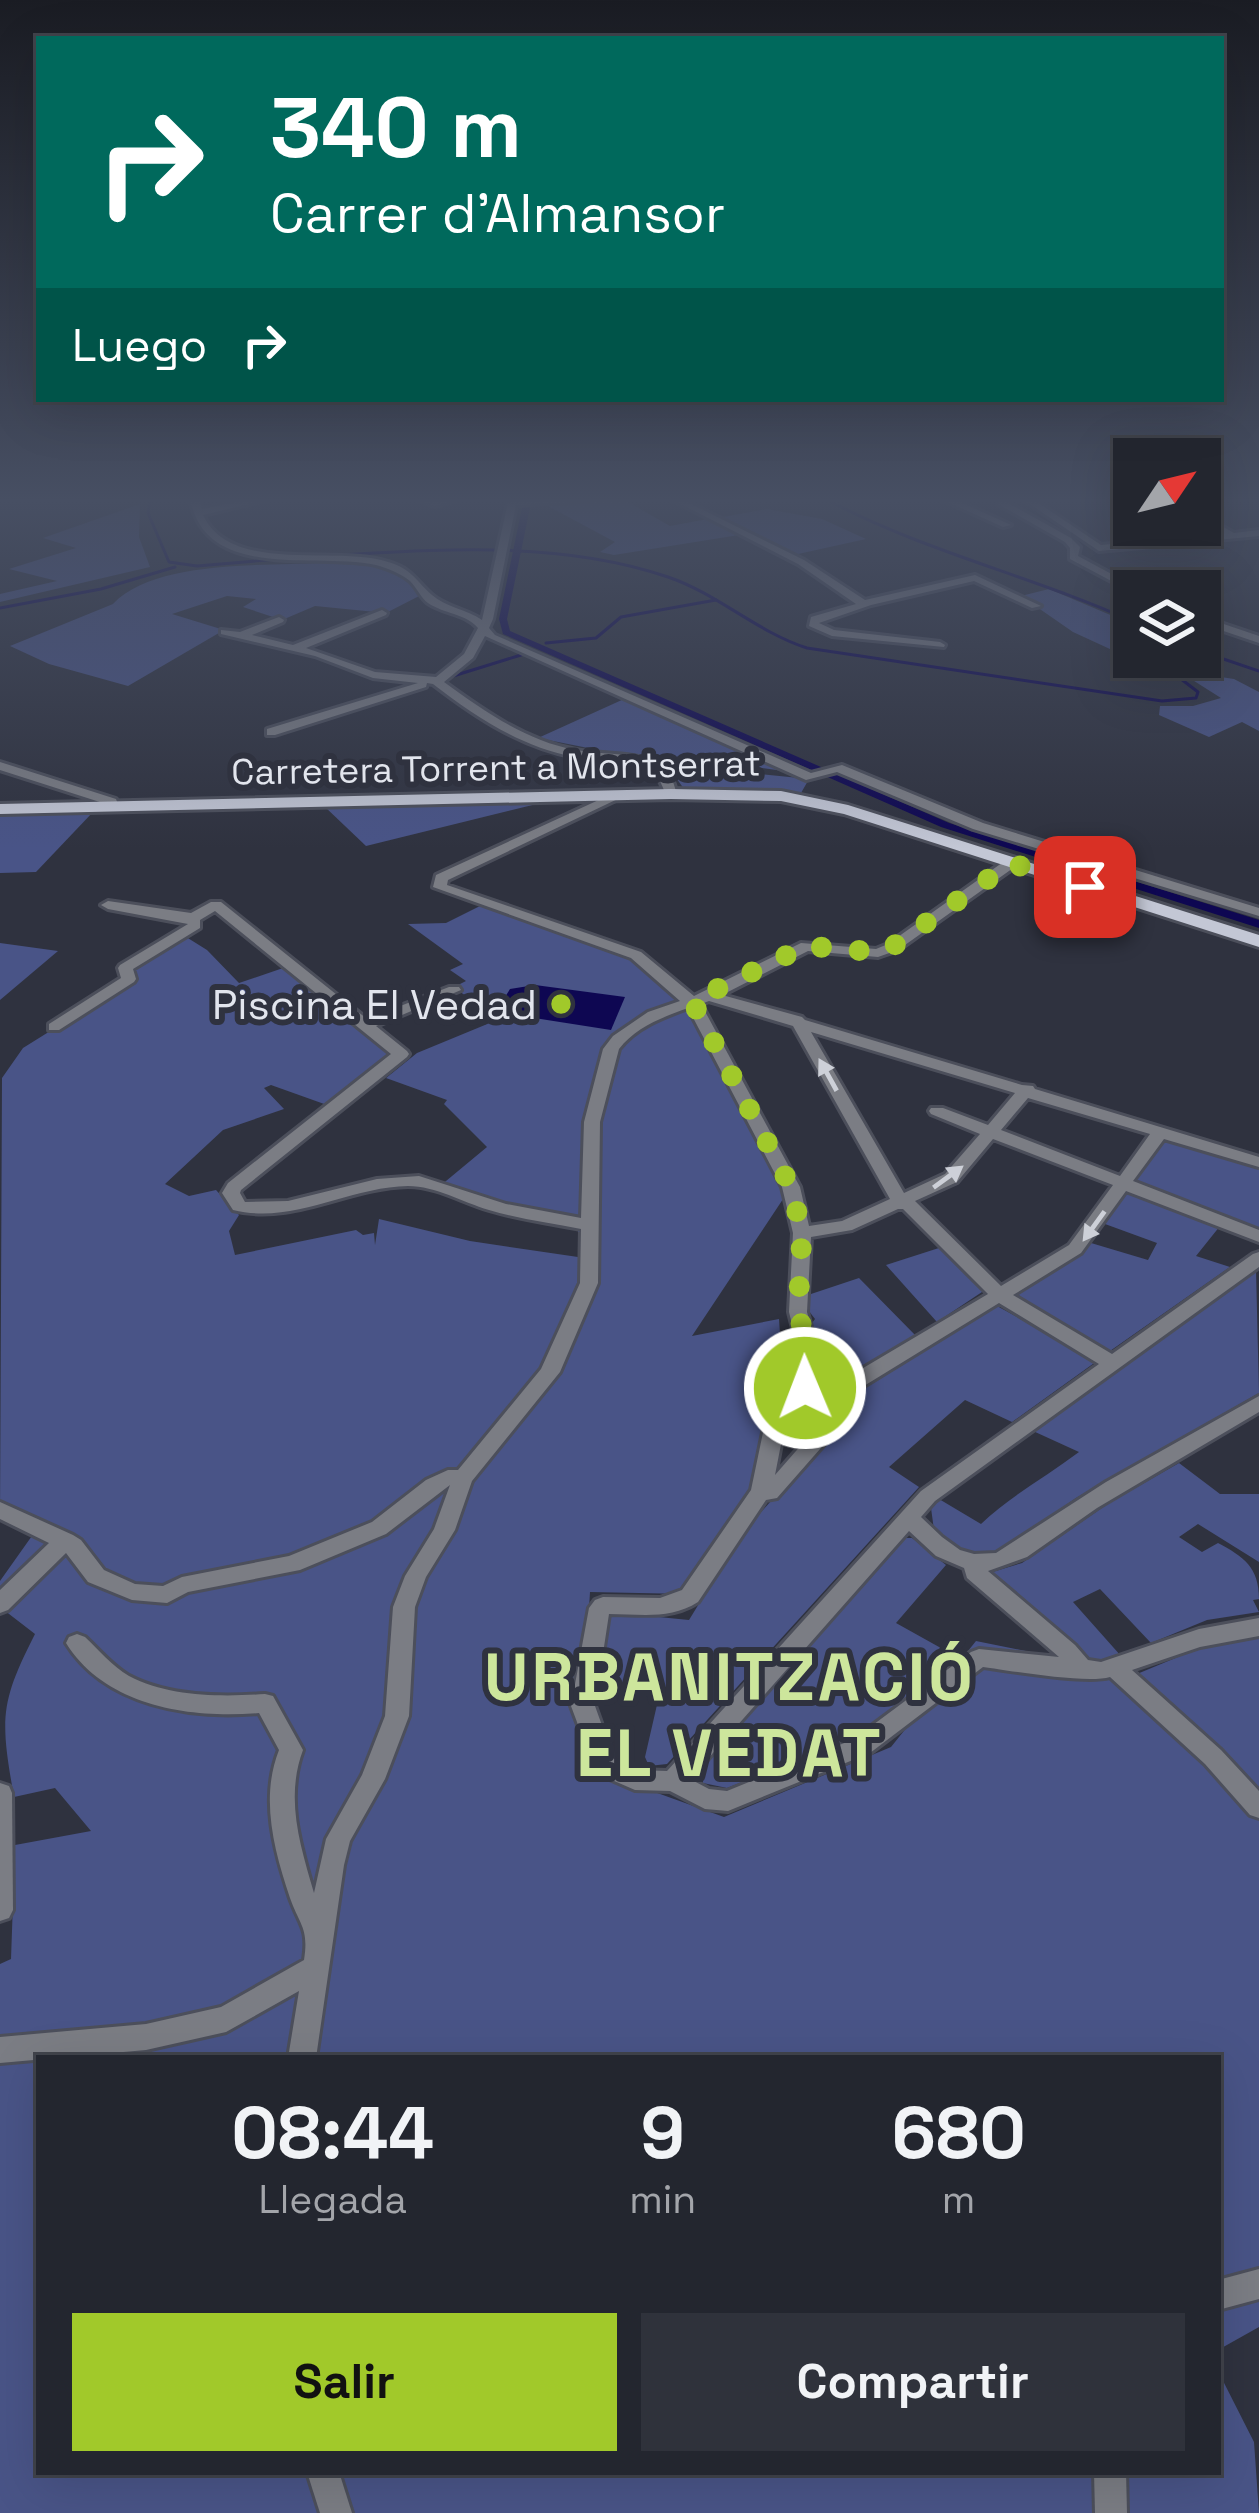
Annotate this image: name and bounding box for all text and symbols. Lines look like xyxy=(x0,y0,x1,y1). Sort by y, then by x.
text: 340 m xyxy=(270,74,522,182)
icon: right xyxy=(72,84,228,240)
text: Carrer d'Almansor xyxy=(270,179,725,248)
icon: right xyxy=(231,312,297,378)
text: Luego xyxy=(72,317,207,374)
north arrow xyxy=(1113,438,1221,546)
map controls xyxy=(1113,438,1221,678)
button: layers xyxy=(1113,570,1221,678)
street label: Carretera Torrent a Montserrat xyxy=(231,740,761,796)
pin xyxy=(1034,836,1136,938)
icon: arrive xyxy=(1052,854,1118,920)
place label: Piscina El Vedad xyxy=(212,978,537,1031)
marker: Piscina El Vedad xyxy=(548,991,574,1017)
one-way arrow xyxy=(818,1058,839,1093)
one-way arrow xyxy=(932,1166,964,1190)
one-way arrow xyxy=(1082,1210,1106,1242)
position arrow xyxy=(742,1325,868,1451)
district label: URBANITZACIÓ EL VEDAT xyxy=(484,1635,976,1795)
text: 08:44 xyxy=(231,2087,434,2179)
text: 9 xyxy=(641,2087,685,2179)
text: 680 xyxy=(891,2087,1026,2179)
text: Llegada xyxy=(258,2175,407,2224)
text: min xyxy=(629,2175,696,2224)
text: m xyxy=(942,2175,975,2224)
button: Salir xyxy=(72,2313,617,2451)
button: Compartir xyxy=(641,2313,1185,2451)

